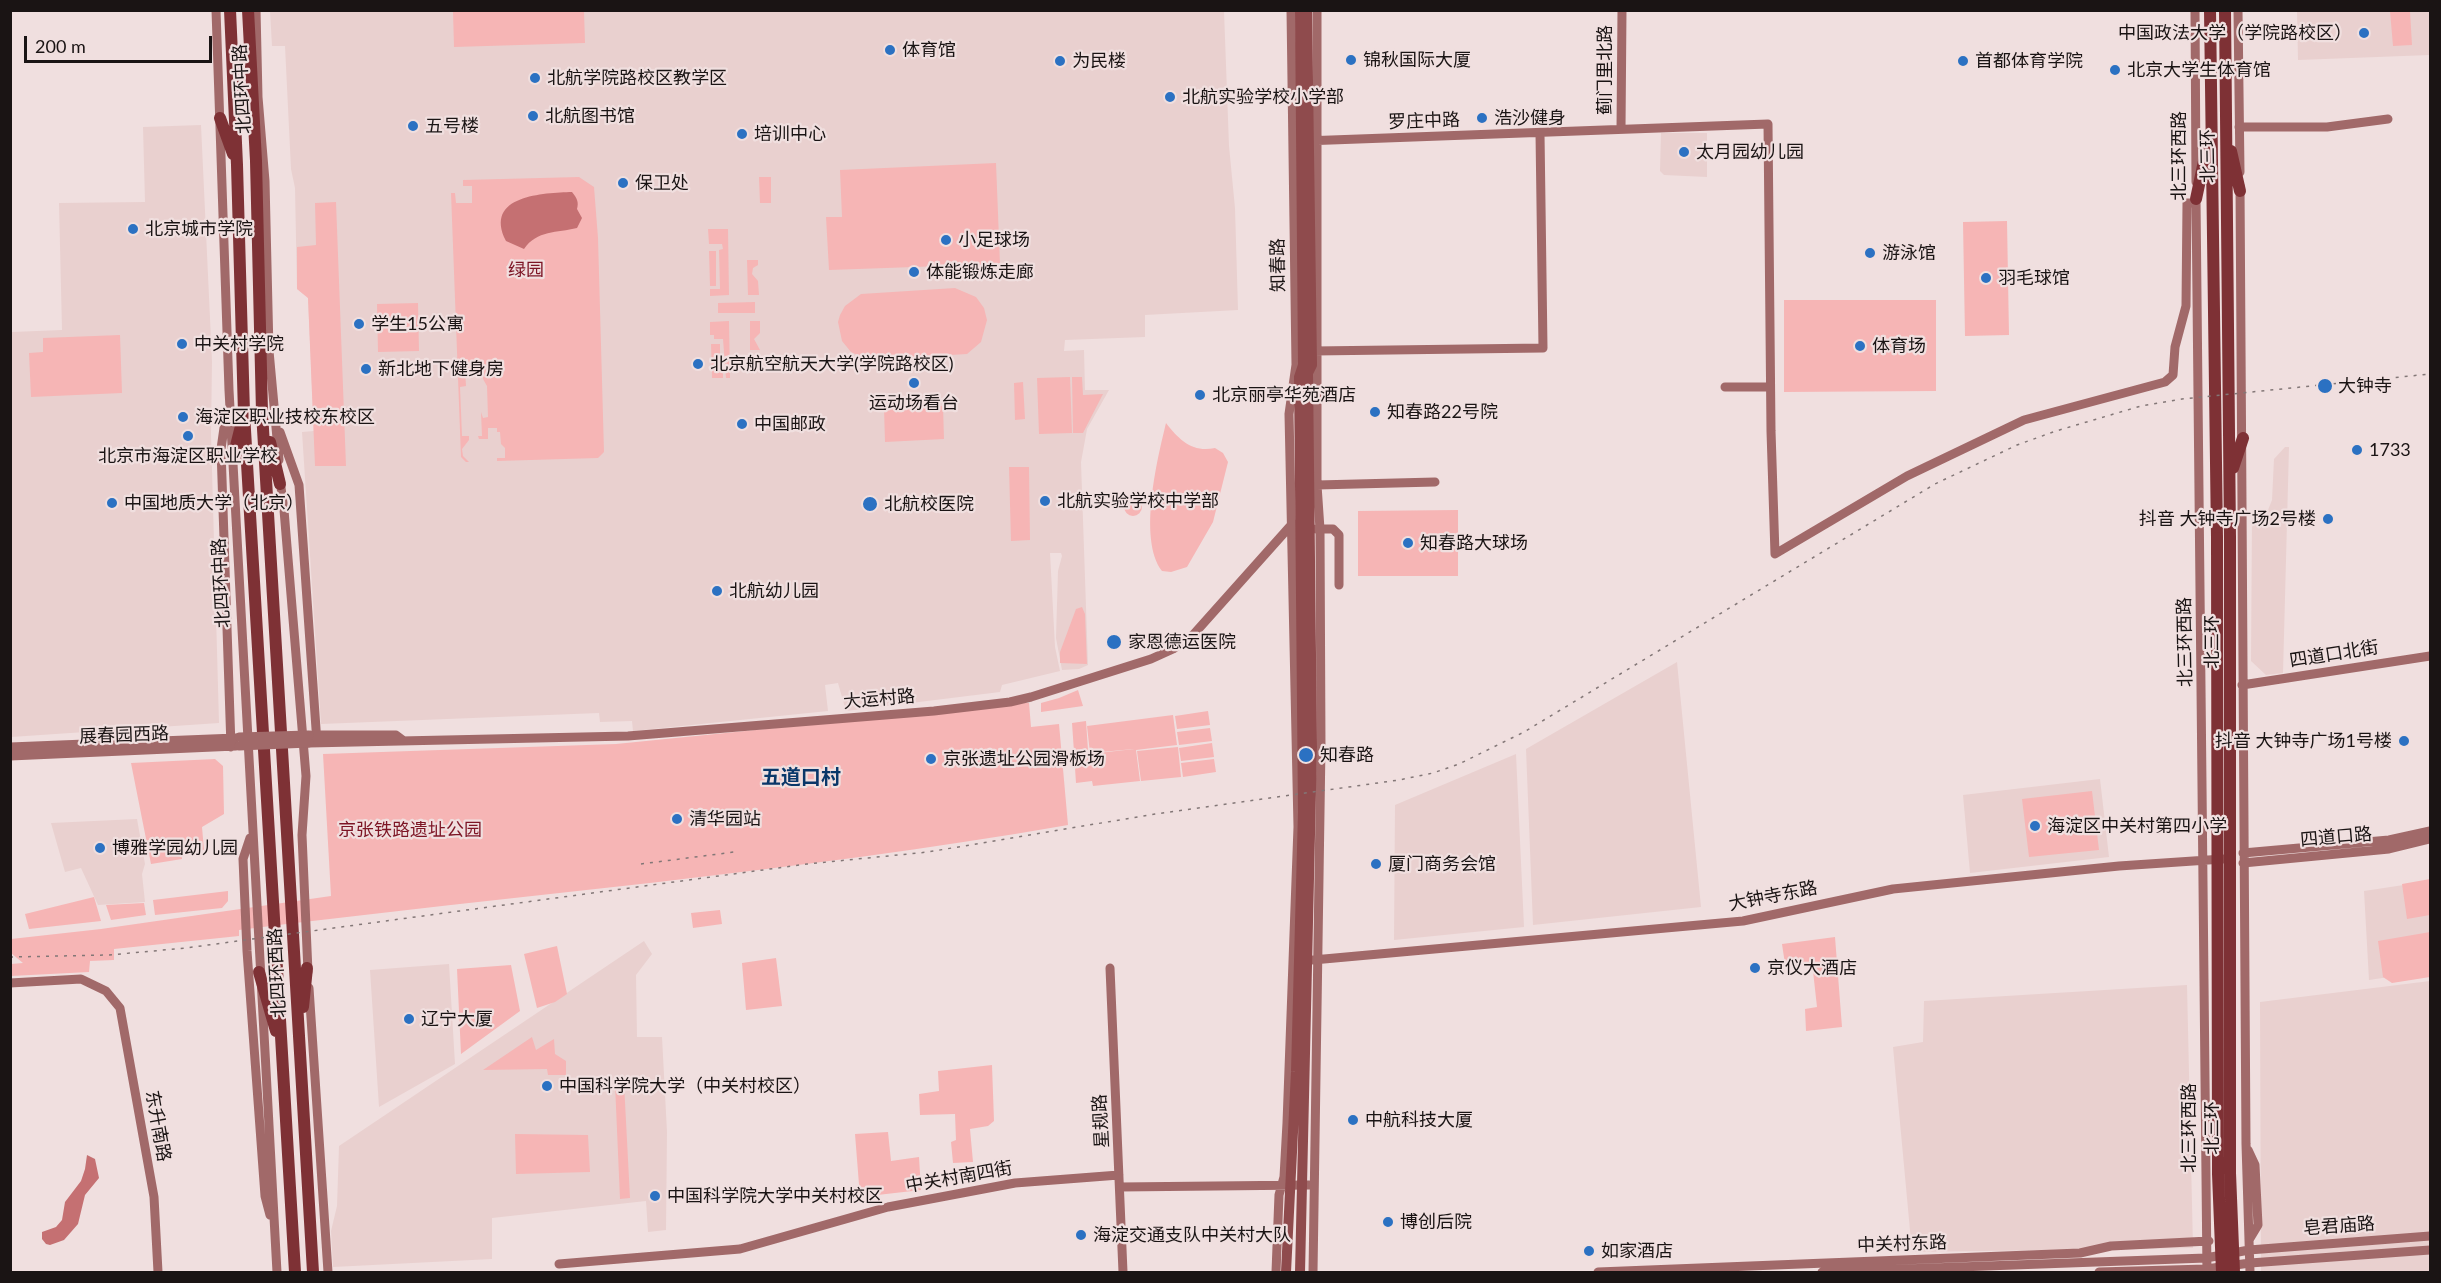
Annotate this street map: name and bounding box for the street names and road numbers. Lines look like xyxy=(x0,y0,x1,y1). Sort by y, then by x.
street label: 蓟门里北路 xyxy=(1594,25,1616,115)
street label: 北四环中路 xyxy=(229,43,255,135)
street label: 罗庄中路 xyxy=(1388,109,1460,133)
street label: 北三环西路 xyxy=(2168,111,2190,201)
street label: 北三环 xyxy=(2197,129,2219,183)
street label: 知春路 xyxy=(1267,238,1289,292)
street label: 北四环中路 xyxy=(208,537,234,629)
street label: 北三环西路 xyxy=(2173,597,2197,687)
street label: 北三环 xyxy=(2201,615,2223,669)
street label: 四道口北街 xyxy=(2288,636,2380,672)
street label: 大运村路 xyxy=(842,685,916,713)
street label: 展春园西路 xyxy=(79,723,169,747)
street label: 四道口路 xyxy=(2299,823,2373,851)
street label: 大钟寺东路 xyxy=(1727,877,1819,915)
street label: 北四环西路 xyxy=(264,927,290,1019)
street label: 北三环西路 xyxy=(2178,1083,2200,1173)
street label: 东升南路 xyxy=(141,1089,175,1163)
street label: 星规路 xyxy=(1089,1093,1113,1149)
street label: 北三环 xyxy=(2201,1101,2223,1155)
street label: 中关村南四街 xyxy=(904,1157,1014,1197)
street label: 皂君庙路 xyxy=(2302,1213,2376,1239)
street label: 中关村东路 xyxy=(1857,1232,1947,1256)

